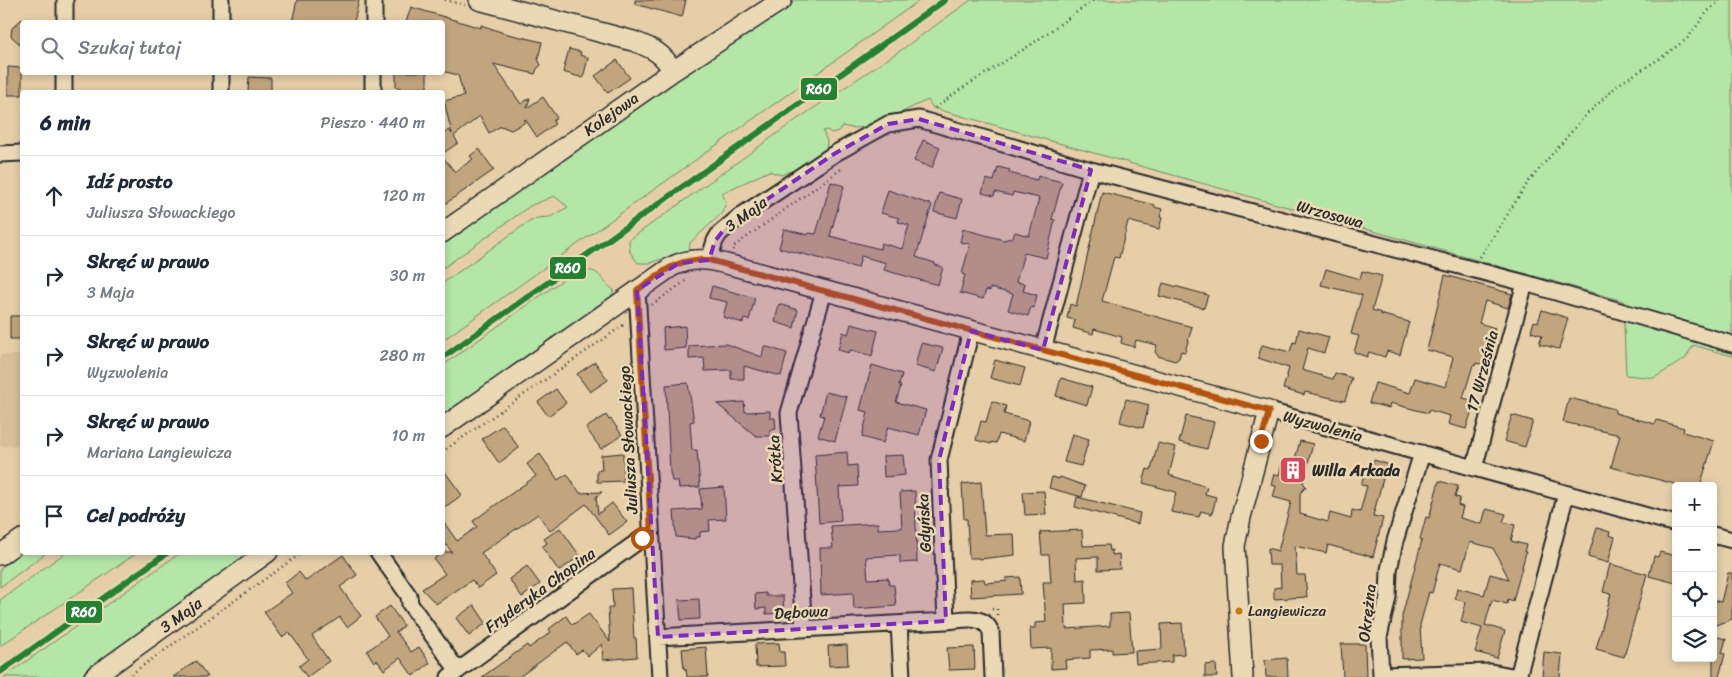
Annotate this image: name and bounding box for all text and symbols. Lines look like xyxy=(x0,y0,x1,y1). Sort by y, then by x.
search box xyxy=(20,20,445,75)
text: Szukaj tutaj xyxy=(78,31,181,64)
icon: search xyxy=(38,34,66,62)
line badge: R60 xyxy=(800,77,838,101)
text: R60 xyxy=(805,77,832,102)
street label: Kolejowa xyxy=(577,84,645,144)
text: 6 min xyxy=(40,104,91,142)
text: Pieszo · 440 m xyxy=(321,108,425,137)
text: Idź prosto xyxy=(87,165,173,198)
text: 120 m xyxy=(382,181,425,210)
icon: ahead xyxy=(40,182,68,210)
street label: 3 Maja xyxy=(718,188,774,240)
street label: Wrzosowa xyxy=(1293,191,1367,237)
text: Juliusza Słowackiego xyxy=(87,198,235,227)
text: Skręć w prawo xyxy=(87,245,209,278)
line badge: R60 xyxy=(549,256,587,280)
text: R60 xyxy=(554,256,581,281)
text: 30 m xyxy=(390,261,425,290)
icon: right xyxy=(40,262,68,290)
text: 3 Maja xyxy=(87,278,134,307)
text: Skręć w prawo xyxy=(87,325,209,358)
street label: 17 Września xyxy=(1457,327,1507,415)
text: 280 m xyxy=(380,341,425,370)
icon: right xyxy=(40,342,68,370)
text: Wyzwolenia xyxy=(87,358,168,387)
street label: Juliusza Słowackiego xyxy=(610,365,646,516)
street label: Wyzwolenia xyxy=(1280,401,1366,451)
text: Skręć w prawo xyxy=(87,405,209,438)
text: 10 m xyxy=(392,421,425,450)
icon: right xyxy=(40,422,68,450)
route end xyxy=(1250,430,1273,453)
street label: Krótka xyxy=(759,434,791,484)
text: Mariana Langiewicza xyxy=(87,438,232,467)
building icon: Willa Arkada xyxy=(1278,455,1308,485)
place label: Willa Arkada xyxy=(1312,456,1400,485)
map controls xyxy=(1672,482,1717,662)
button: + xyxy=(1672,482,1717,527)
street label: Gdyńska xyxy=(908,493,940,553)
text: Cel podróży xyxy=(87,499,185,532)
icon: arrive xyxy=(40,502,68,530)
route start xyxy=(631,527,654,550)
button: − xyxy=(1672,527,1717,572)
street label: Fryderyka Chopina xyxy=(478,539,603,640)
button: locate xyxy=(1672,572,1717,617)
street label: Okrężna xyxy=(1349,582,1385,644)
street label: 3 Maja xyxy=(153,589,209,641)
street label: Dębowa xyxy=(773,596,830,628)
place label: Langiewicza xyxy=(1248,598,1327,624)
line badge: R60 xyxy=(65,600,103,624)
text: R60 xyxy=(70,600,97,625)
marker: Langiewicza xyxy=(1234,606,1244,616)
button: layers xyxy=(1672,617,1717,662)

